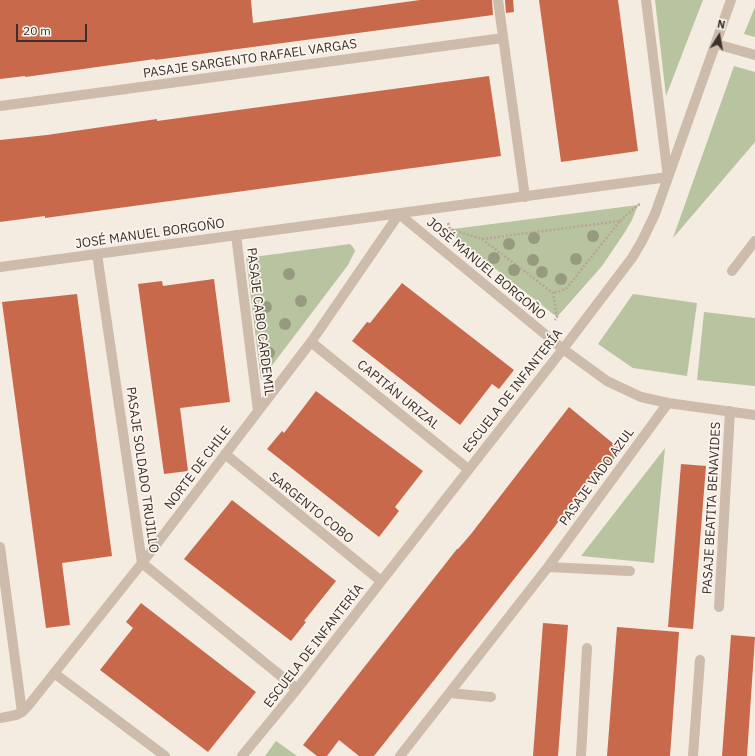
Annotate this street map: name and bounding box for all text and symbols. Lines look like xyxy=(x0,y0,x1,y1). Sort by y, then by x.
scale bar xyxy=(18,16,89,42)
north arrow xyxy=(699,16,739,56)
text: N xyxy=(716,17,727,32)
text: 20 m xyxy=(23,23,51,38)
street label: PASAJE SARGENTO RAFAEL VARGAS xyxy=(142,36,358,82)
street label: JOSÉ MANUEL BORGOÑO xyxy=(423,215,549,323)
street label: JOSÉ MANUEL BORGOÑO xyxy=(74,216,226,252)
street label: PASAJE CABO CARDEMIL xyxy=(243,247,277,397)
street label: ESCUELA DE INFANTERÍA xyxy=(460,326,566,456)
street label: CAPITÁN URIZAL xyxy=(354,357,442,433)
street label: PASAJE SOLDADO TRUJILLO xyxy=(123,386,161,554)
street label: PASAJE BEATITA BENAVIDES xyxy=(700,421,724,595)
street label: NORTE DE CHILE xyxy=(162,423,234,513)
street label: PASAJE VADO AZUL xyxy=(556,425,638,529)
street label: SARGENTO COBO xyxy=(266,469,356,547)
street label: ESCUELA DE INFANTERÍA xyxy=(261,581,367,711)

